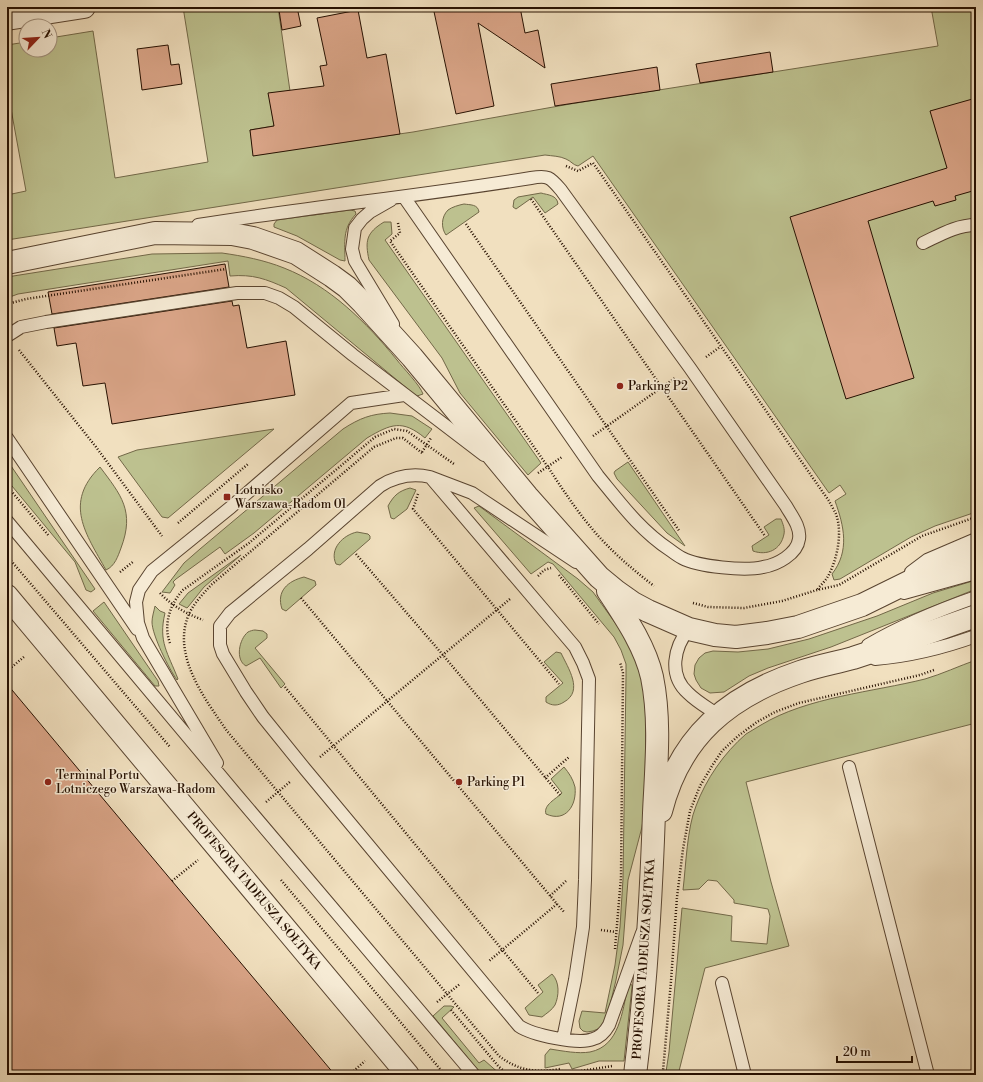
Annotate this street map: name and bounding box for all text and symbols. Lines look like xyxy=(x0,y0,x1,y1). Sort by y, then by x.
north arrow xyxy=(18,18,58,58)
text: N xyxy=(38,27,54,41)
place label: Parking P2 xyxy=(628,379,688,394)
marker: Parking P2 xyxy=(615,381,625,391)
place label: Lotnisko Warszawa-Radom 01 xyxy=(234,483,347,512)
marker: Lotnisko Warszawa-Radom 01 xyxy=(222,492,232,502)
place label: Terminal Portu Lotniczego Warszawa-Radom xyxy=(56,768,216,797)
place label: Parking P1 xyxy=(467,775,526,790)
marker: Terminal Portu Lotniczego Warszawa-Radom xyxy=(43,777,53,787)
marker: Parking P1 xyxy=(454,777,464,787)
street label: PROFESORA TADEUSZA SOŁTYKA xyxy=(184,809,325,974)
street label: PROFESORA TADEUSZA SOŁTYKA xyxy=(629,857,659,1060)
scale bar xyxy=(837,1038,912,1064)
text: 20 m xyxy=(843,1045,871,1060)

